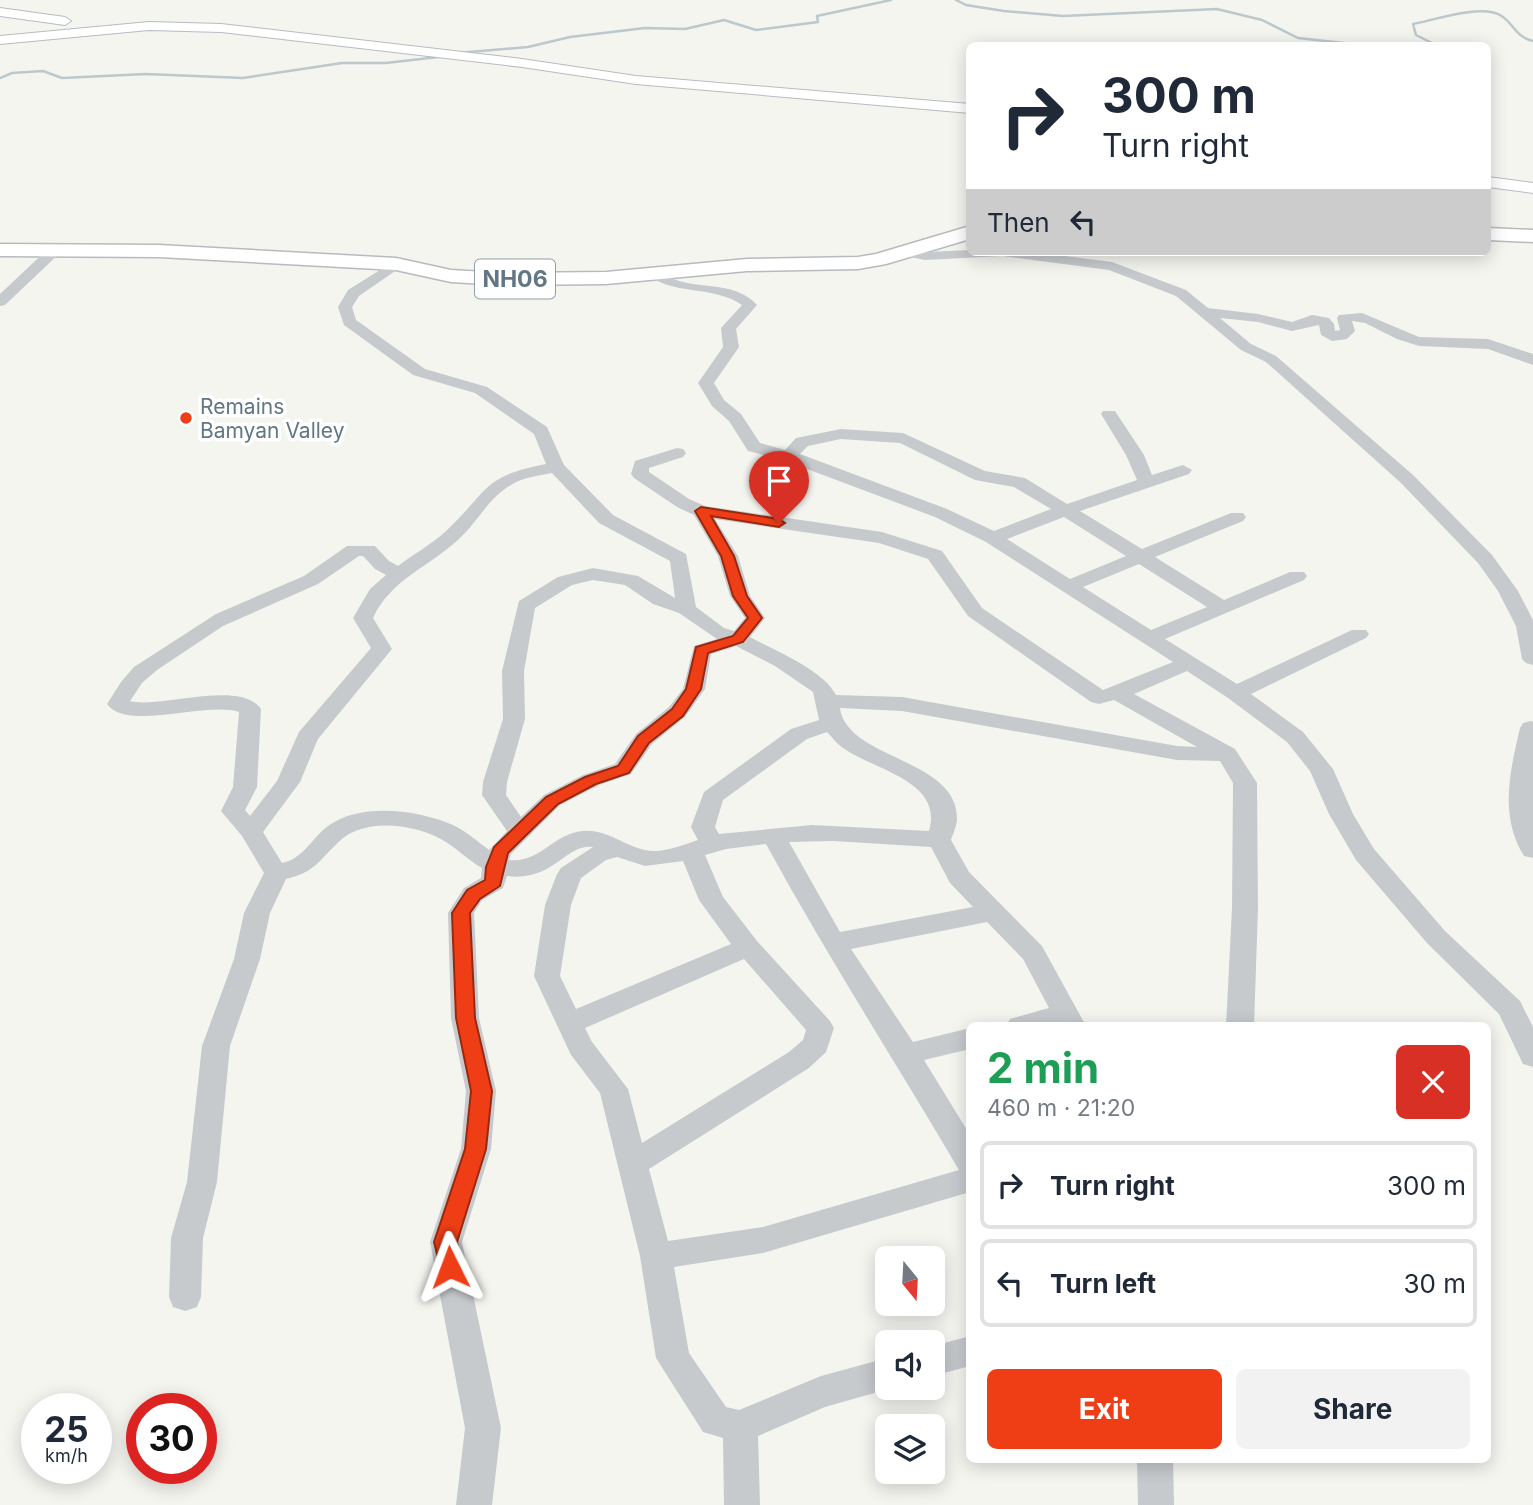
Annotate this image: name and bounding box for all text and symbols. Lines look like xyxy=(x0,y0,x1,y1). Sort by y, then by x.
text: 300 m xyxy=(1102,66,1256,125)
icon: right xyxy=(987,70,1078,161)
text: Turn right xyxy=(1102,126,1249,165)
icon: left xyxy=(1064,203,1102,241)
text: Then xyxy=(987,207,1050,238)
road number: NH06 xyxy=(475,260,555,298)
place label: Remains Bamyan Valley xyxy=(200,394,345,443)
marker: Remains Bamyan Valley xyxy=(178,410,194,426)
pin xyxy=(749,451,809,523)
icon: arrive xyxy=(760,462,798,500)
text: 2 min xyxy=(987,1042,1099,1093)
button: close xyxy=(1396,1045,1470,1119)
text: 460 m · 21:20 xyxy=(987,1094,1135,1122)
icon: right xyxy=(991,1166,1029,1204)
text: Turn right xyxy=(1050,1170,1175,1201)
text: 300 m xyxy=(1387,1170,1466,1201)
position arrow xyxy=(413,1230,487,1304)
north arrow xyxy=(875,1246,945,1316)
map controls xyxy=(875,1246,945,1484)
icon: left xyxy=(991,1264,1029,1302)
text: Turn left xyxy=(1050,1268,1156,1299)
text: 30 m xyxy=(1403,1268,1466,1299)
button: sound xyxy=(875,1330,945,1400)
button: Exit xyxy=(987,1369,1222,1449)
button: Share xyxy=(1236,1369,1470,1449)
speed limit sign: 30 xyxy=(126,1393,217,1484)
text: 25 xyxy=(44,1408,89,1450)
button: layers xyxy=(875,1414,945,1484)
text: km/h xyxy=(45,1445,88,1466)

